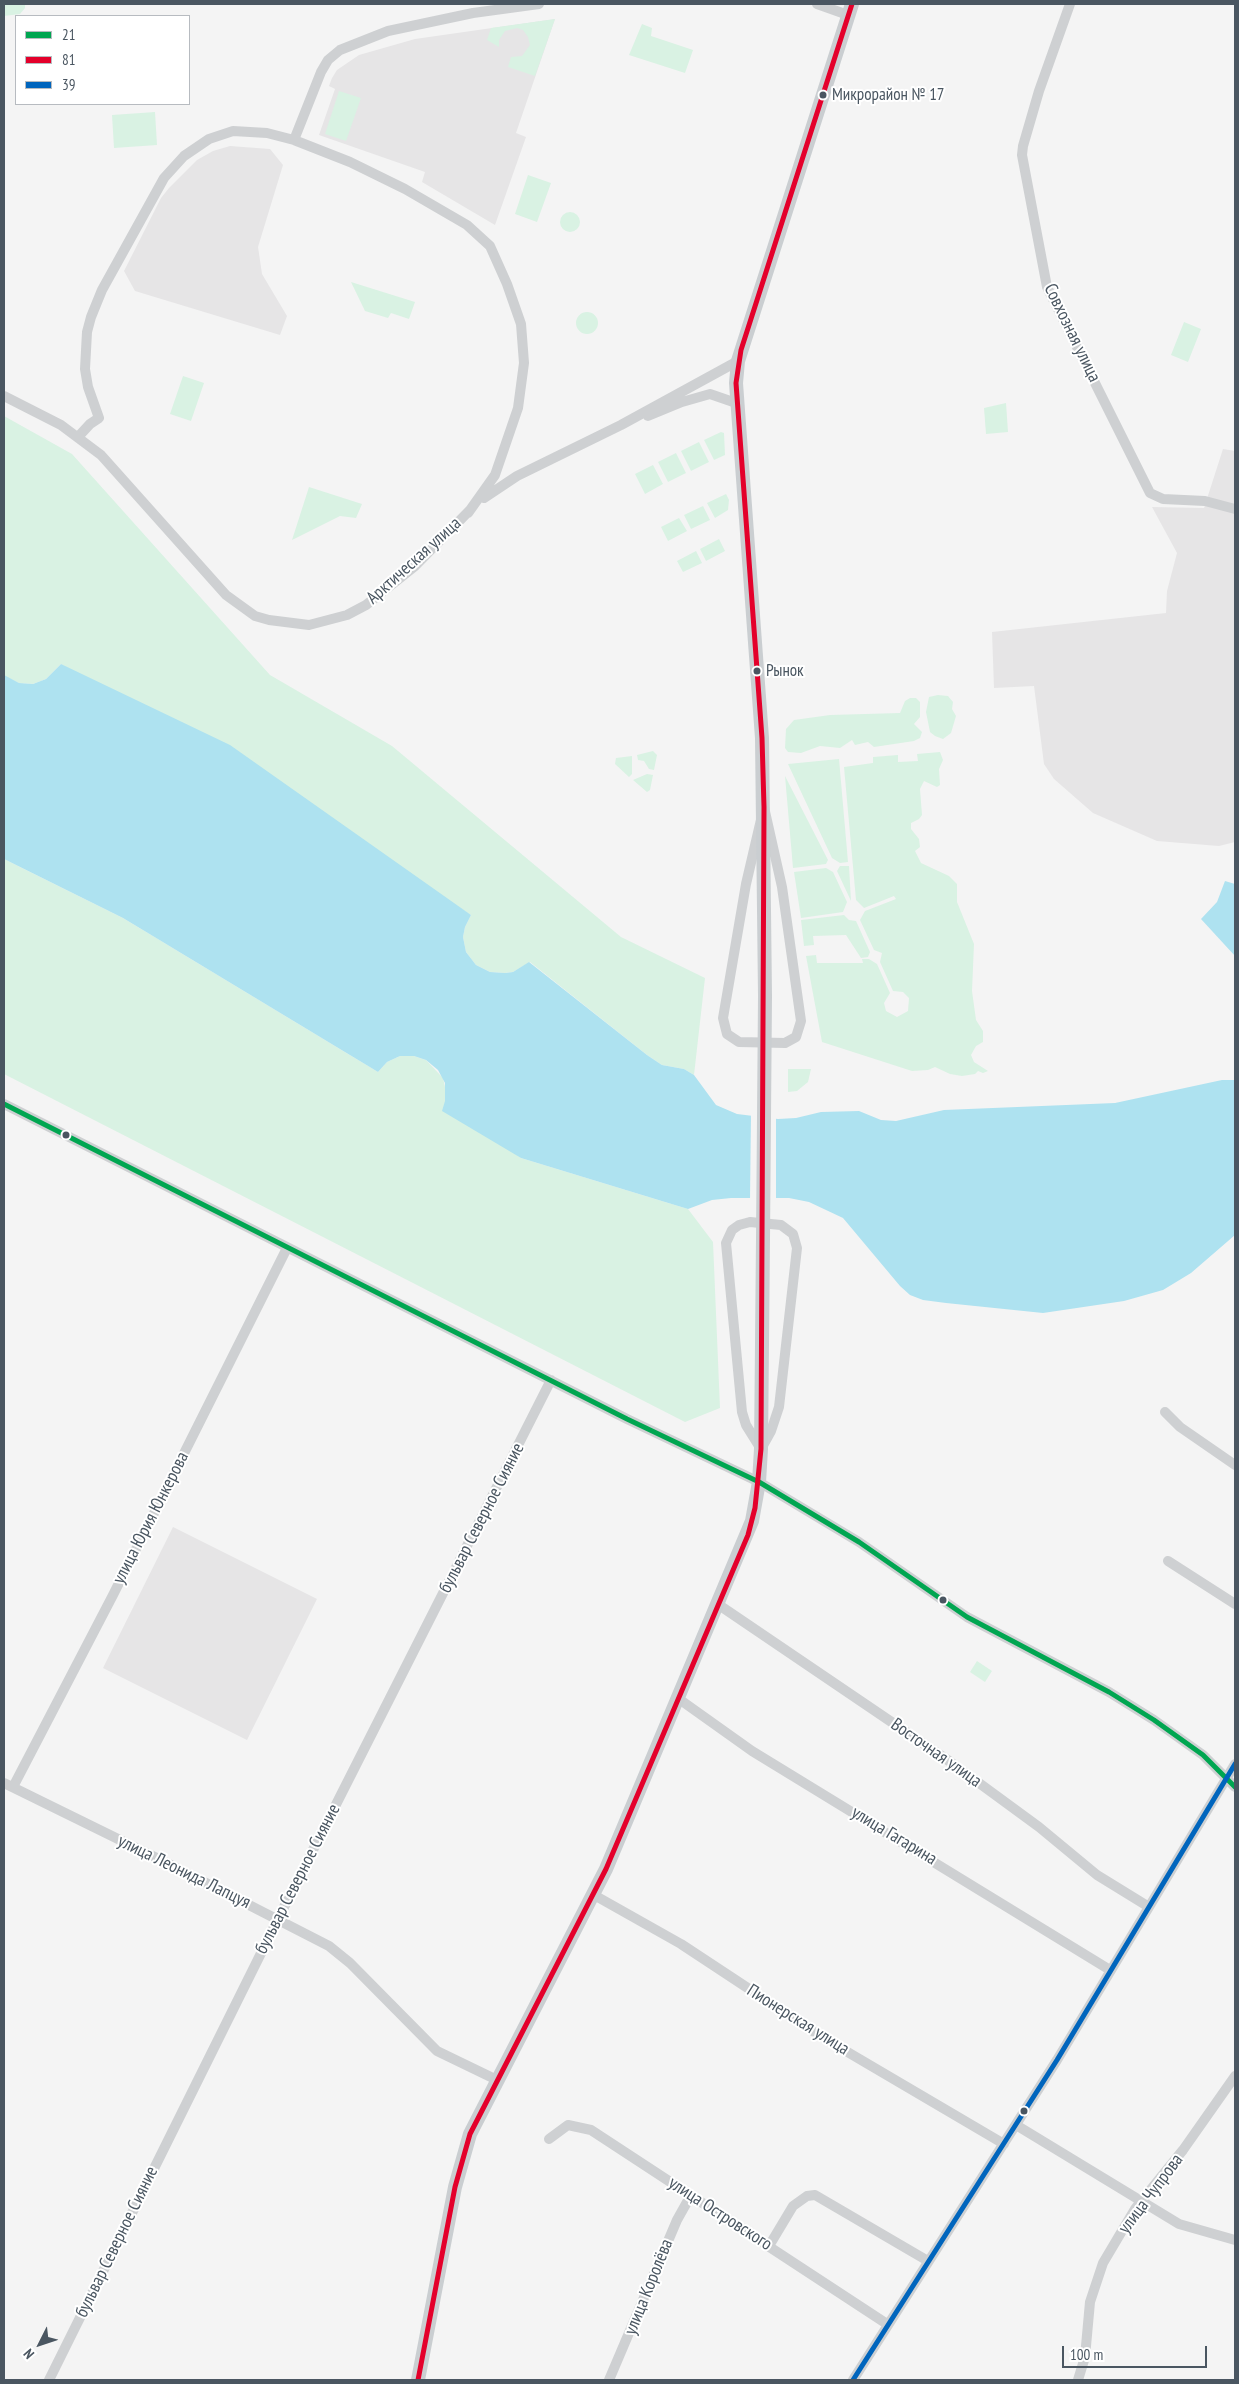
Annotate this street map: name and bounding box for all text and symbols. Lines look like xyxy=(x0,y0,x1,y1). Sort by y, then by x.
legend xyxy=(15,15,190,105)
text: 21 xyxy=(62,25,76,44)
text: 81 xyxy=(62,50,76,69)
text: 39 xyxy=(62,75,76,94)
place label: Микрорайон № 17 xyxy=(832,85,945,105)
marker: Микрорайон № 17 xyxy=(818,90,828,100)
street label: Совхозная улица xyxy=(1039,280,1105,386)
street label: Арктическая улица xyxy=(362,513,466,609)
place label: Рынок xyxy=(766,661,804,681)
marker: Рынок xyxy=(752,666,762,676)
unlabelled marker xyxy=(61,1130,71,1140)
street label: бульвар Северное Сияние xyxy=(435,1440,529,1596)
street label: улица Юрия Юнкерова xyxy=(108,1448,194,1588)
unlabelled marker xyxy=(938,1595,948,1605)
street label: Восточная улица xyxy=(887,1714,985,1792)
street label: бульвар Северное Сияние xyxy=(251,1801,345,1957)
street label: улица Гагарина xyxy=(847,1802,941,1870)
street label: улица Леонида Лапцуя xyxy=(114,1830,254,1914)
street label: Пионерская улица xyxy=(743,1980,853,2060)
unlabelled marker xyxy=(1019,2106,1029,2116)
street label: улица Чупрова xyxy=(1114,2150,1188,2238)
street label: бульвар Северное Сияние xyxy=(71,2163,163,2321)
street label: улица Островского xyxy=(664,2172,776,2256)
street label: улица Королёва xyxy=(620,2236,678,2338)
north arrow xyxy=(15,2319,65,2369)
scale bar xyxy=(1064,2336,1209,2368)
text: N xyxy=(19,2345,38,2363)
text: 100 m xyxy=(1070,2345,1103,2364)

